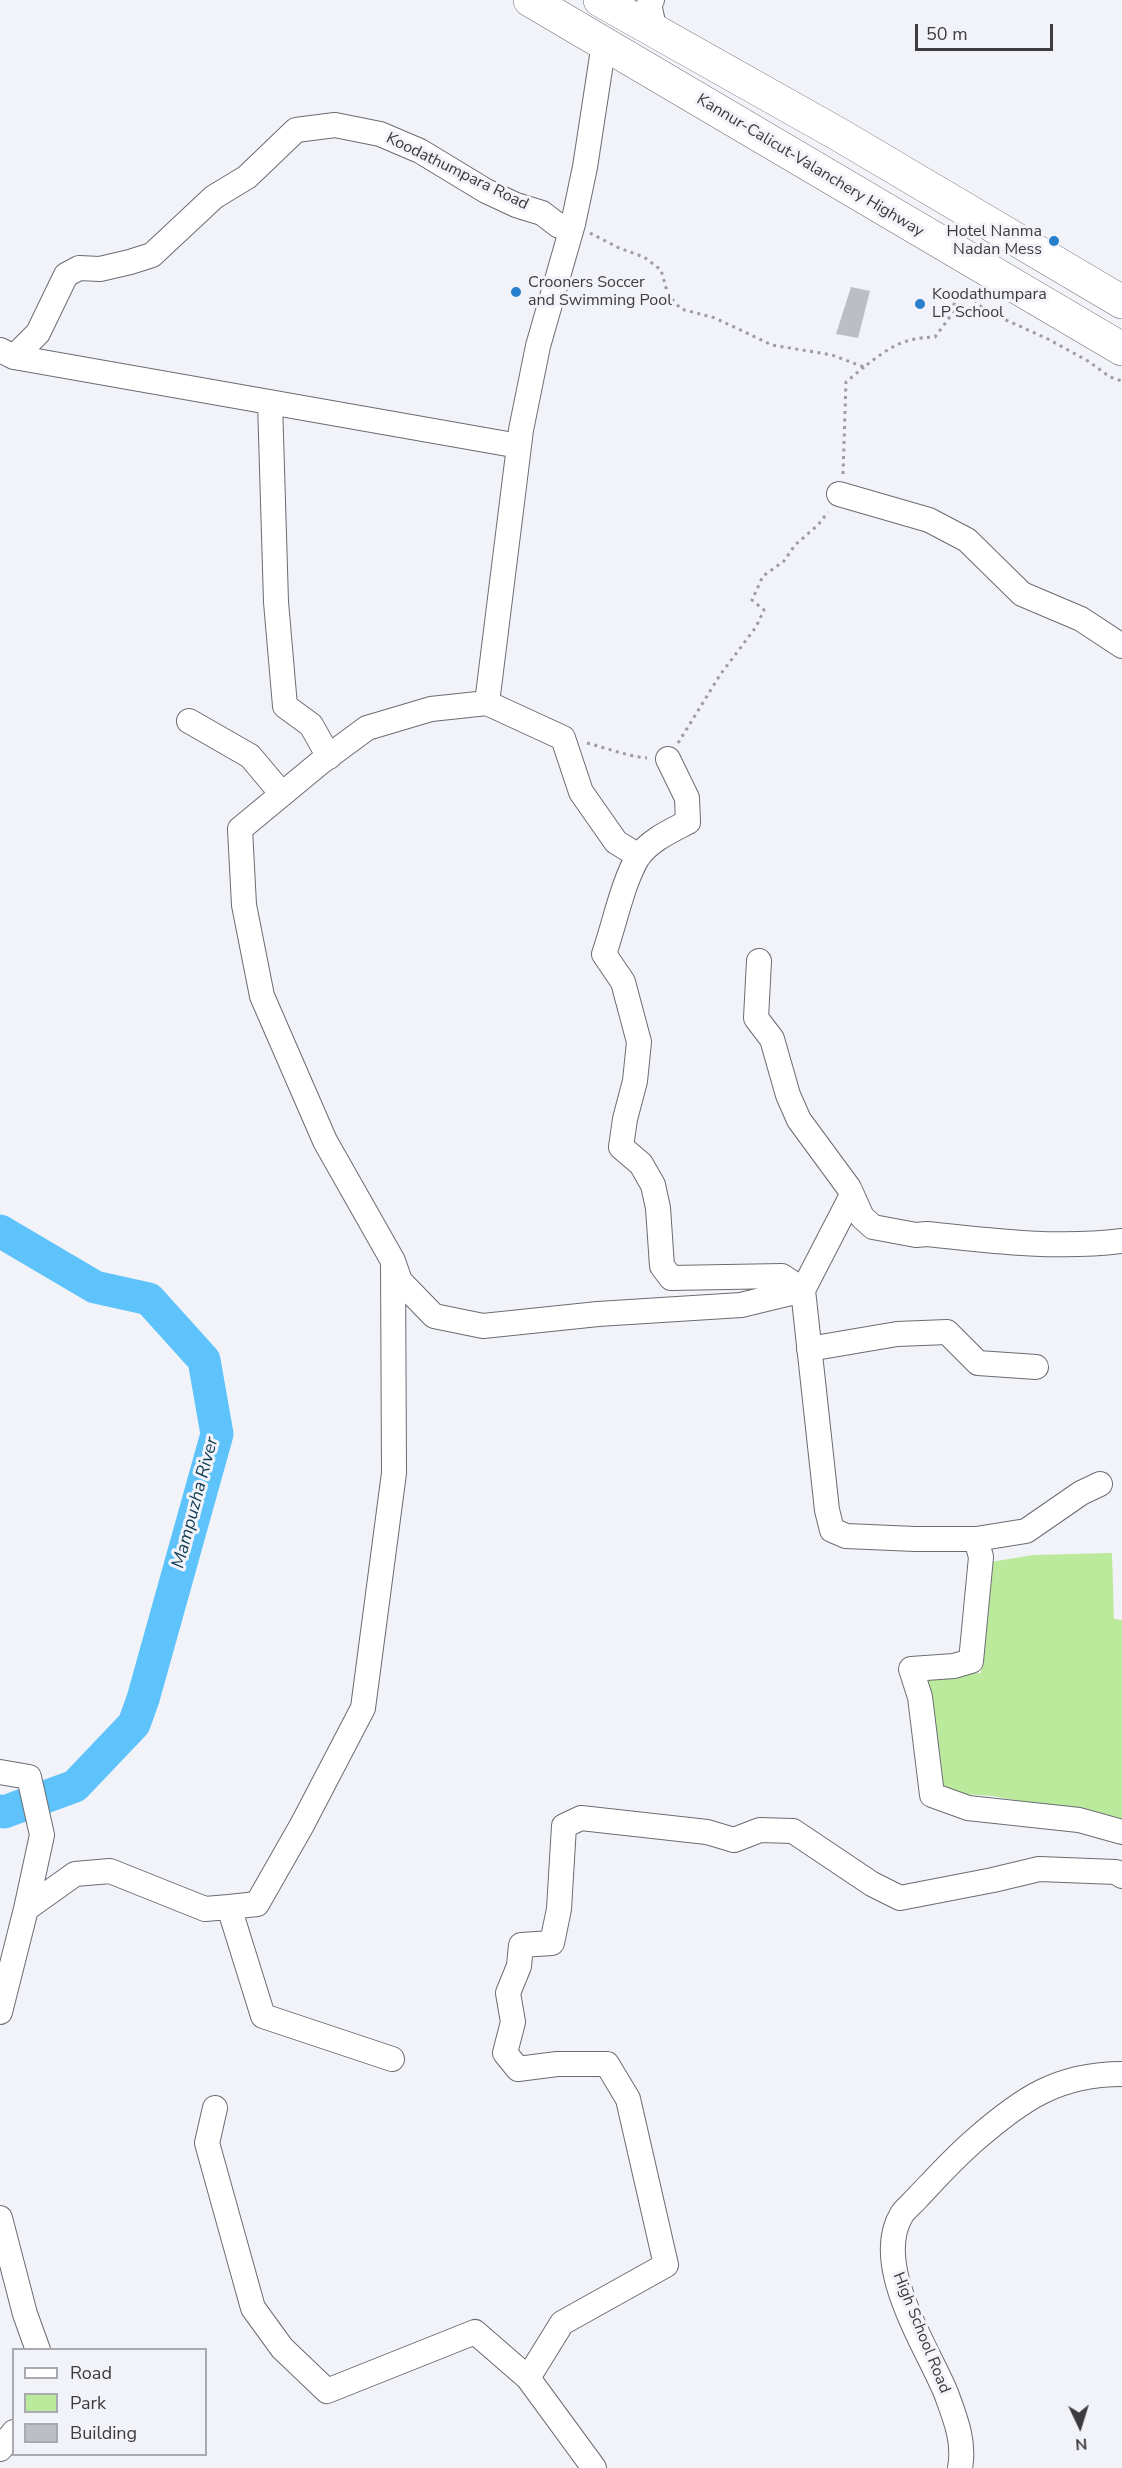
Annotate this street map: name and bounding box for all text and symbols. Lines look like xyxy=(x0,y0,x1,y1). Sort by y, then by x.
scale bar xyxy=(918,12,1056,50)
text: 50 m xyxy=(926,22,968,46)
street label: Kannur-Calicut-Valanchery Highway xyxy=(693,90,927,242)
street label: Koodathumpara Road xyxy=(383,129,531,215)
place label: Hotel Nanma Nadan Mess xyxy=(947,222,1042,260)
marker: Hotel Nanma Nadan Mess xyxy=(1047,234,1061,248)
place label: Crooners Soccer and Swimming Pool xyxy=(528,273,672,311)
marker: Crooners Soccer and Swimming Pool xyxy=(509,285,523,299)
place label: Koodathumpara LP School xyxy=(932,285,1047,323)
marker: Koodathumpara LP School xyxy=(913,297,927,311)
water label: Mampuzha River xyxy=(168,1435,224,1571)
street label: High School Road xyxy=(888,2270,954,2396)
legend xyxy=(12,2348,207,2456)
text: Road xyxy=(70,2361,112,2385)
text: Park xyxy=(70,2391,106,2415)
north arrow xyxy=(1050,2396,1110,2456)
text: Building xyxy=(70,2421,137,2445)
text: N xyxy=(1075,2433,1088,2455)

